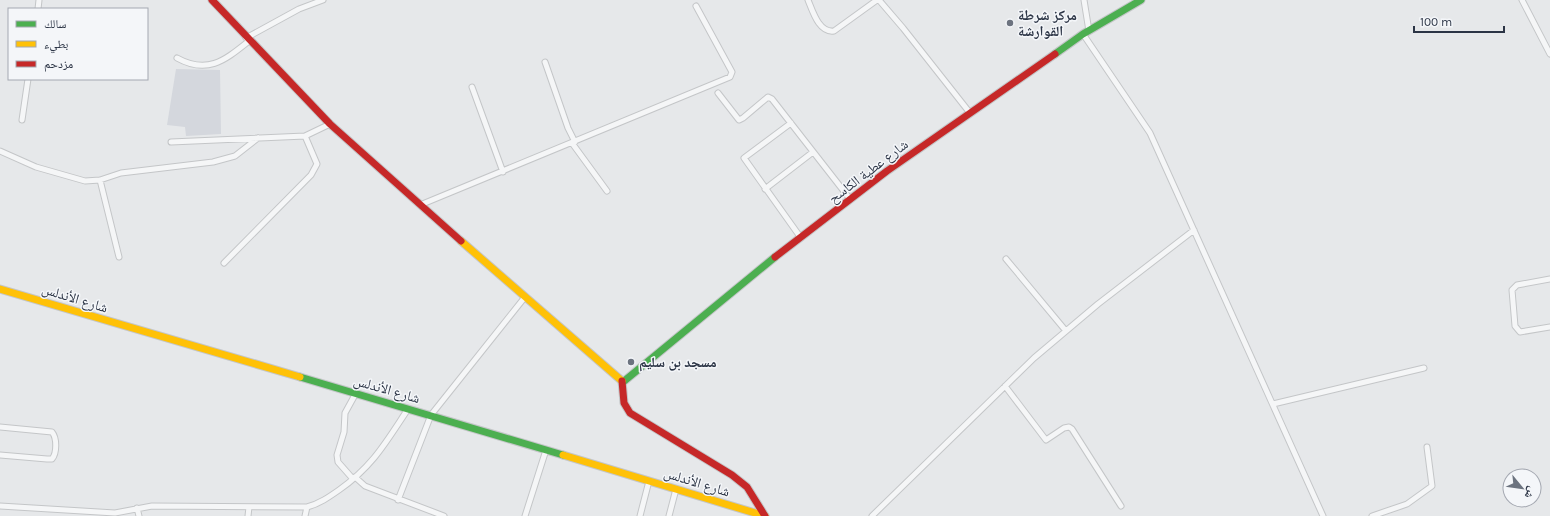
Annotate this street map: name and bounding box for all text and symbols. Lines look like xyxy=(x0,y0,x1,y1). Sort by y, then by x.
place label: مركز شرطة القوارشة xyxy=(1018,7,1077,40)
legend xyxy=(8,8,148,80)
scale bar xyxy=(1414,8,1504,34)
text: 100 m xyxy=(1420,15,1452,29)
text: سالك xyxy=(44,17,66,31)
marker: مركز شرطة القوارشة xyxy=(1005,18,1015,28)
text: بطيء xyxy=(44,37,68,54)
text: مزدحم xyxy=(44,57,73,72)
street label: شارع عطية الكاسح xyxy=(825,136,912,208)
street label: شارع الأندلس xyxy=(39,280,110,318)
place label: مسجد بن سليم xyxy=(639,354,717,372)
marker: مسجد بن سليم xyxy=(626,357,636,367)
street label: شارع الأندلس xyxy=(351,372,422,408)
street label: شارع الأندلس xyxy=(661,464,732,502)
north arrow xyxy=(1502,468,1542,508)
text: ش xyxy=(1521,484,1539,501)

